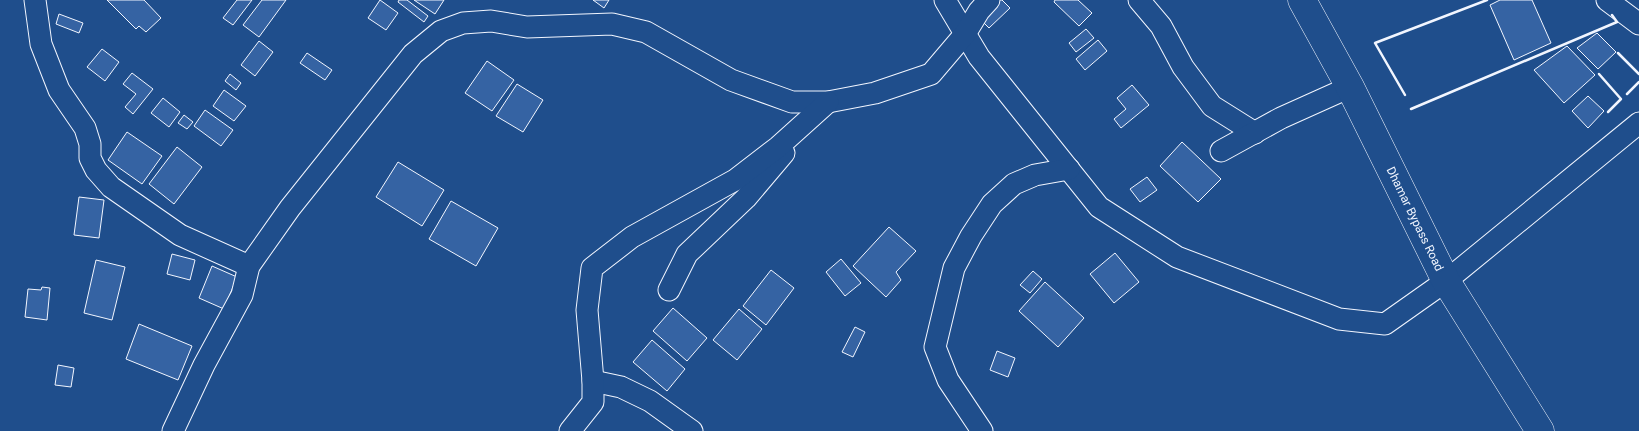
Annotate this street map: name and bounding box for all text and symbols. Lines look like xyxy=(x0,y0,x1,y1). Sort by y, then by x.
street label: Dhamar Bypass Road xyxy=(1384,165,1446,273)

